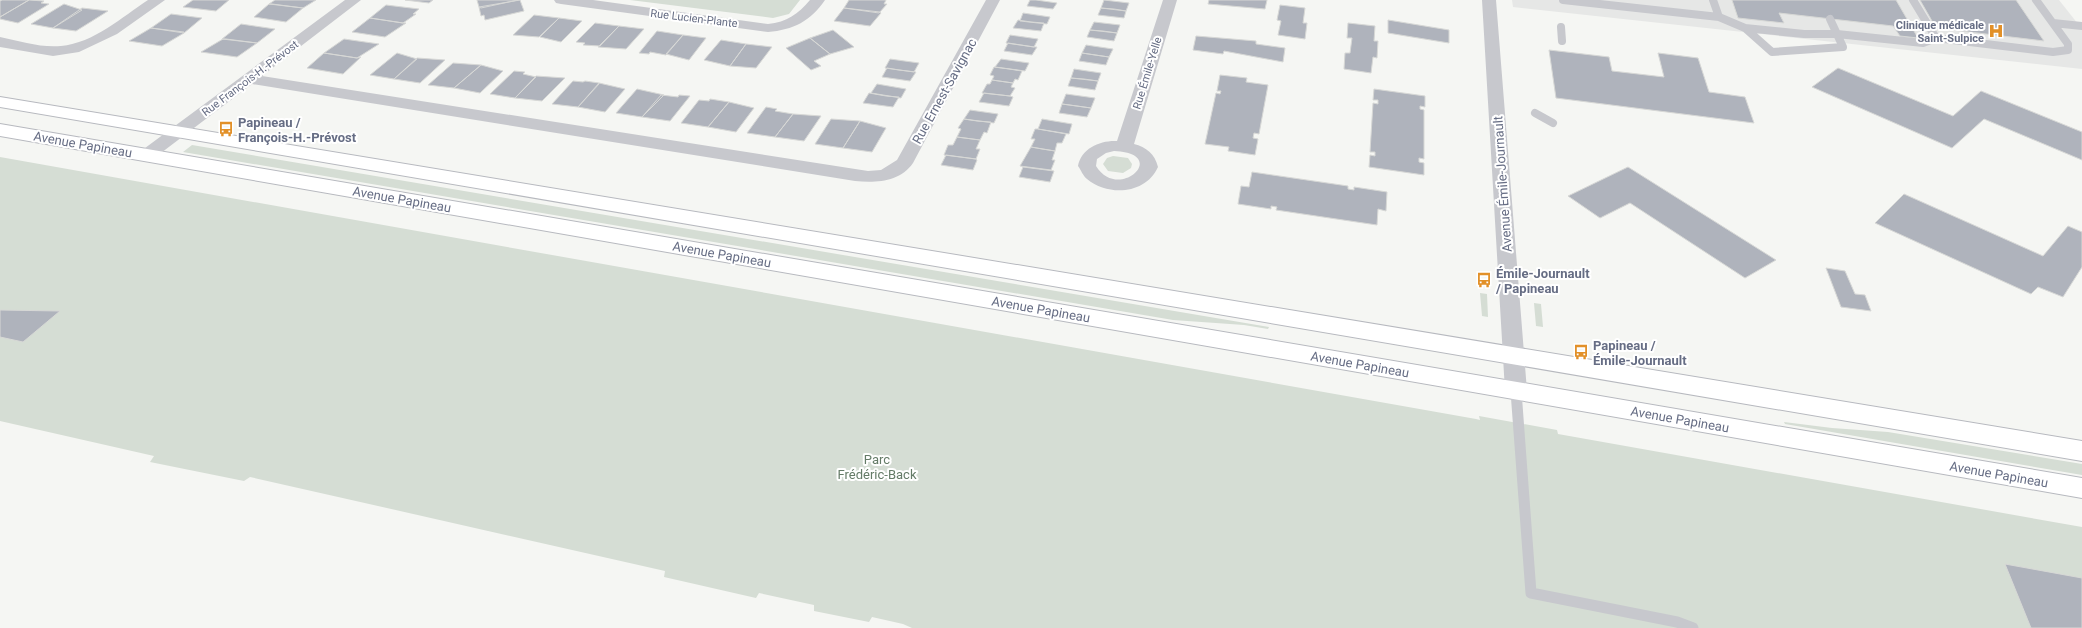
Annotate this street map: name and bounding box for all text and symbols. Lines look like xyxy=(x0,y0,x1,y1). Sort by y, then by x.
street label: Rue Lucien-Plante xyxy=(650,7,738,30)
place label: Clinique médicale Saint-Sulpice xyxy=(1896,19,1984,45)
hospital icon: Clinique médicale Saint-Sulpice xyxy=(1987,22,2005,40)
street label: Rue Émile-Yelle xyxy=(1130,35,1165,111)
street label: Rue Ernest-Savignac xyxy=(909,36,980,147)
street label: Rue François-H.-Prévost xyxy=(200,38,301,119)
place label: Papineau / François-H.-Prévost xyxy=(238,115,357,145)
street label: Avenue Émile-Journault xyxy=(1490,115,1515,252)
bus stop icon: Papineau / François-H.-Prévost xyxy=(217,120,235,138)
street label: Avenue Papineau xyxy=(33,128,133,161)
street label: Avenue Papineau xyxy=(352,183,452,216)
street label: Avenue Papineau xyxy=(672,238,772,271)
place label: Émile-Journault / Papineau xyxy=(1495,266,1590,296)
bus stop icon: Émile-Journault / Papineau xyxy=(1475,271,1493,289)
street label: Avenue Papineau xyxy=(991,293,1091,326)
place label: Papineau / Émile-Journault xyxy=(1593,338,1687,368)
bus stop icon: Papineau / Émile-Journault xyxy=(1572,343,1590,361)
street label: Avenue Papineau xyxy=(1310,348,1410,381)
street label: Avenue Papineau xyxy=(1630,403,1730,436)
park label: Parc Frédéric-Back xyxy=(838,452,917,482)
street label: Avenue Papineau xyxy=(1949,458,2049,491)

